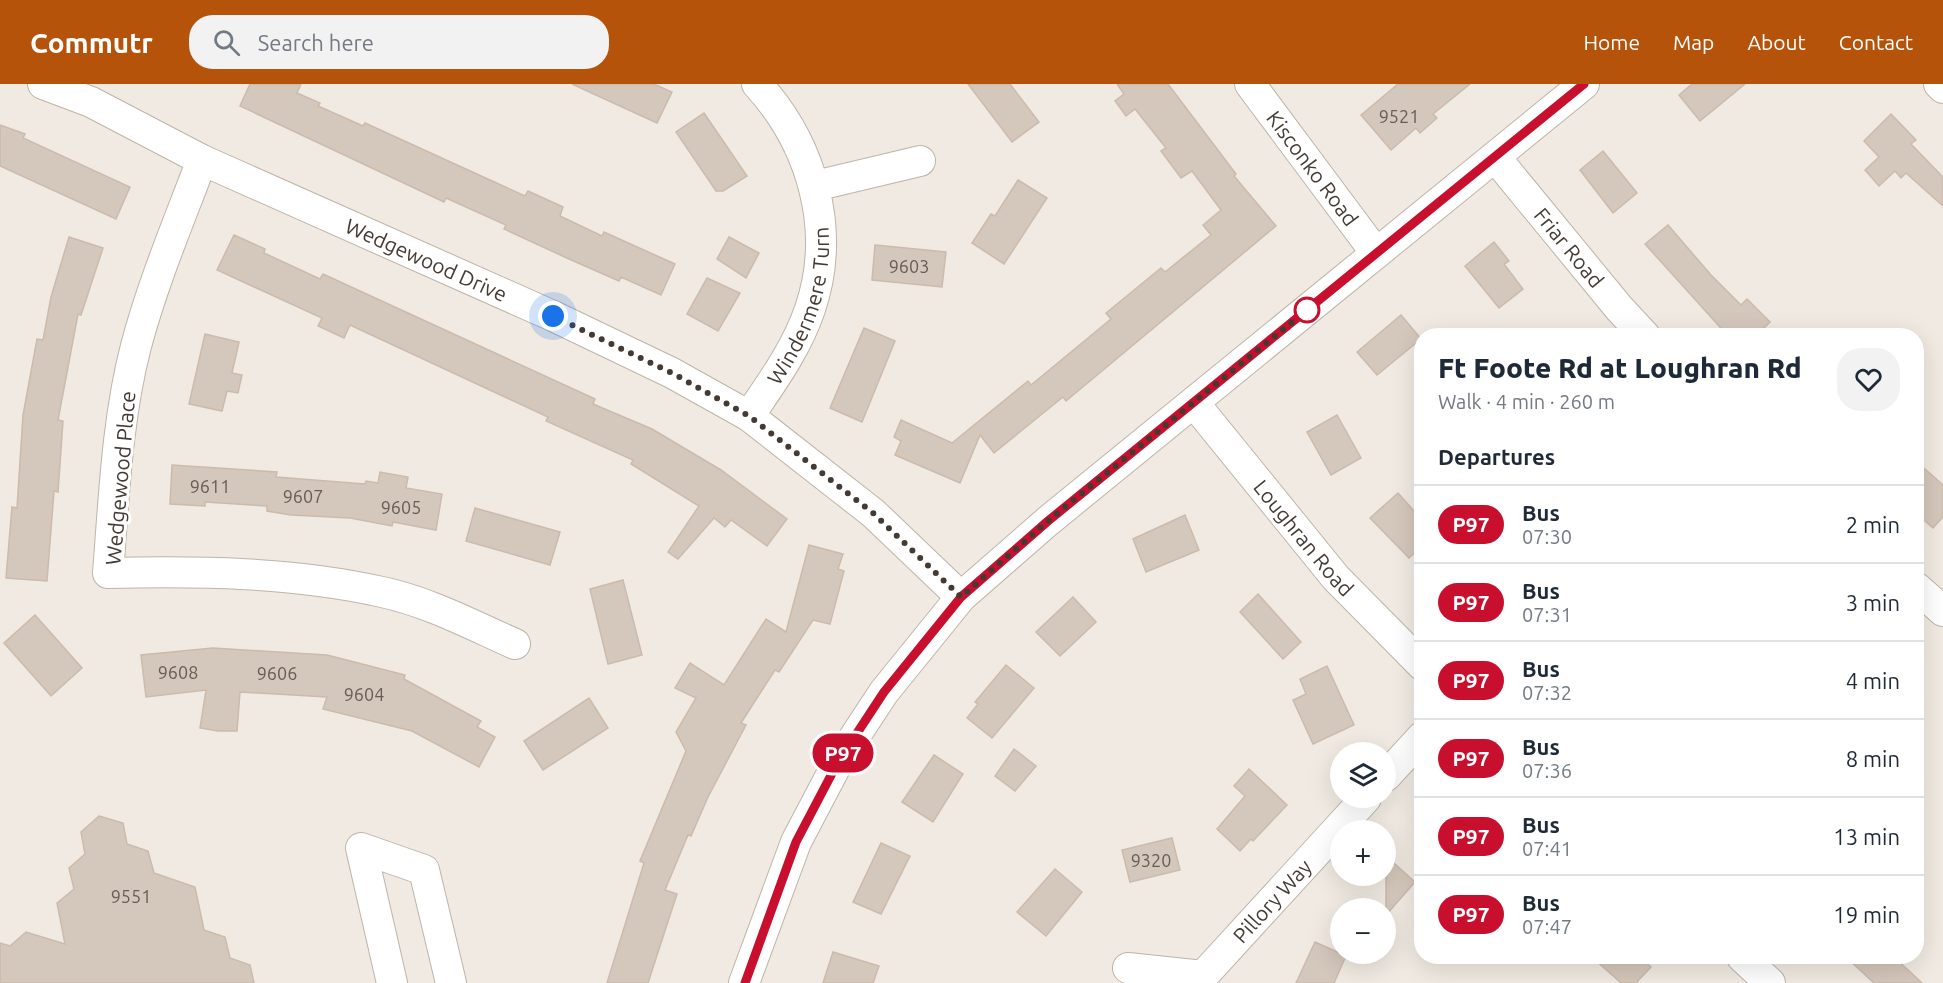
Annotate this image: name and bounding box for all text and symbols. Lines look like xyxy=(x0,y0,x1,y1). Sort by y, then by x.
search box xyxy=(189,15,609,69)
icon: search xyxy=(210,26,243,59)
text: Commutr xyxy=(30,27,153,58)
text: Search here xyxy=(258,30,374,55)
text: Home xyxy=(1583,30,1640,54)
text: Map xyxy=(1673,30,1714,54)
text: About xyxy=(1747,30,1806,54)
text: Contact xyxy=(1839,30,1913,54)
street label: Kisconko Road xyxy=(1262,106,1363,230)
house number: 9521 xyxy=(1379,106,1419,126)
street label: Friar Road xyxy=(1530,203,1609,292)
street label: Wedgewood Drive xyxy=(342,213,511,306)
street label: Windermere Turn xyxy=(762,226,833,389)
house number: 9603 xyxy=(889,256,929,276)
unlabelled marker xyxy=(1294,297,1320,323)
your location xyxy=(538,301,568,331)
button: heart xyxy=(1837,348,1900,411)
text: Ft Foote Rd at Loughran Rd xyxy=(1438,352,1802,383)
street label: Wedgewood Place xyxy=(100,390,140,566)
text: Walk · 4 min · 260 m xyxy=(1438,390,1615,413)
text: Departures xyxy=(1438,444,1555,469)
street label: Loughran Road xyxy=(1249,475,1359,601)
house number: 9611 xyxy=(190,476,230,496)
house number: 9607 xyxy=(283,486,323,506)
house number: 9605 xyxy=(381,497,421,517)
text: Bus xyxy=(1522,500,1560,525)
text: P97 xyxy=(1453,512,1489,536)
text: 2 min xyxy=(1846,512,1900,537)
text: 07:30 xyxy=(1522,525,1572,548)
text: Bus xyxy=(1522,578,1560,603)
text: P97 xyxy=(1453,590,1489,614)
text: 3 min xyxy=(1846,590,1900,615)
text: 07:31 xyxy=(1522,603,1572,626)
text: Bus xyxy=(1522,656,1560,681)
house number: 9608 xyxy=(158,662,198,682)
house number: 9606 xyxy=(257,663,297,683)
text: P97 xyxy=(1453,668,1489,692)
text: 4 min xyxy=(1846,668,1900,693)
text: 07:32 xyxy=(1522,681,1572,704)
house number: 9604 xyxy=(344,684,384,704)
line badge: P97 xyxy=(808,734,878,772)
text: Bus xyxy=(1522,734,1560,759)
text: P97 xyxy=(825,741,861,765)
map controls xyxy=(1330,742,1396,964)
button: layers xyxy=(1330,742,1396,808)
text: P97 xyxy=(1453,746,1489,770)
text: 8 min xyxy=(1846,746,1900,771)
text: 07:36 xyxy=(1522,759,1572,782)
text: Bus xyxy=(1522,812,1560,837)
button: + xyxy=(1330,820,1396,886)
text: P97 xyxy=(1453,824,1489,848)
text: 13 min xyxy=(1833,824,1900,849)
text: 07:41 xyxy=(1522,837,1572,860)
house number: 9320 xyxy=(1131,850,1171,870)
street label: Pillory Way xyxy=(1228,854,1316,947)
house number: 9551 xyxy=(111,886,151,906)
text: Bus xyxy=(1522,890,1560,915)
button: − xyxy=(1330,898,1396,964)
text: P97 xyxy=(1453,902,1489,926)
text: 19 min xyxy=(1833,902,1900,927)
text: 07:47 xyxy=(1522,915,1572,938)

